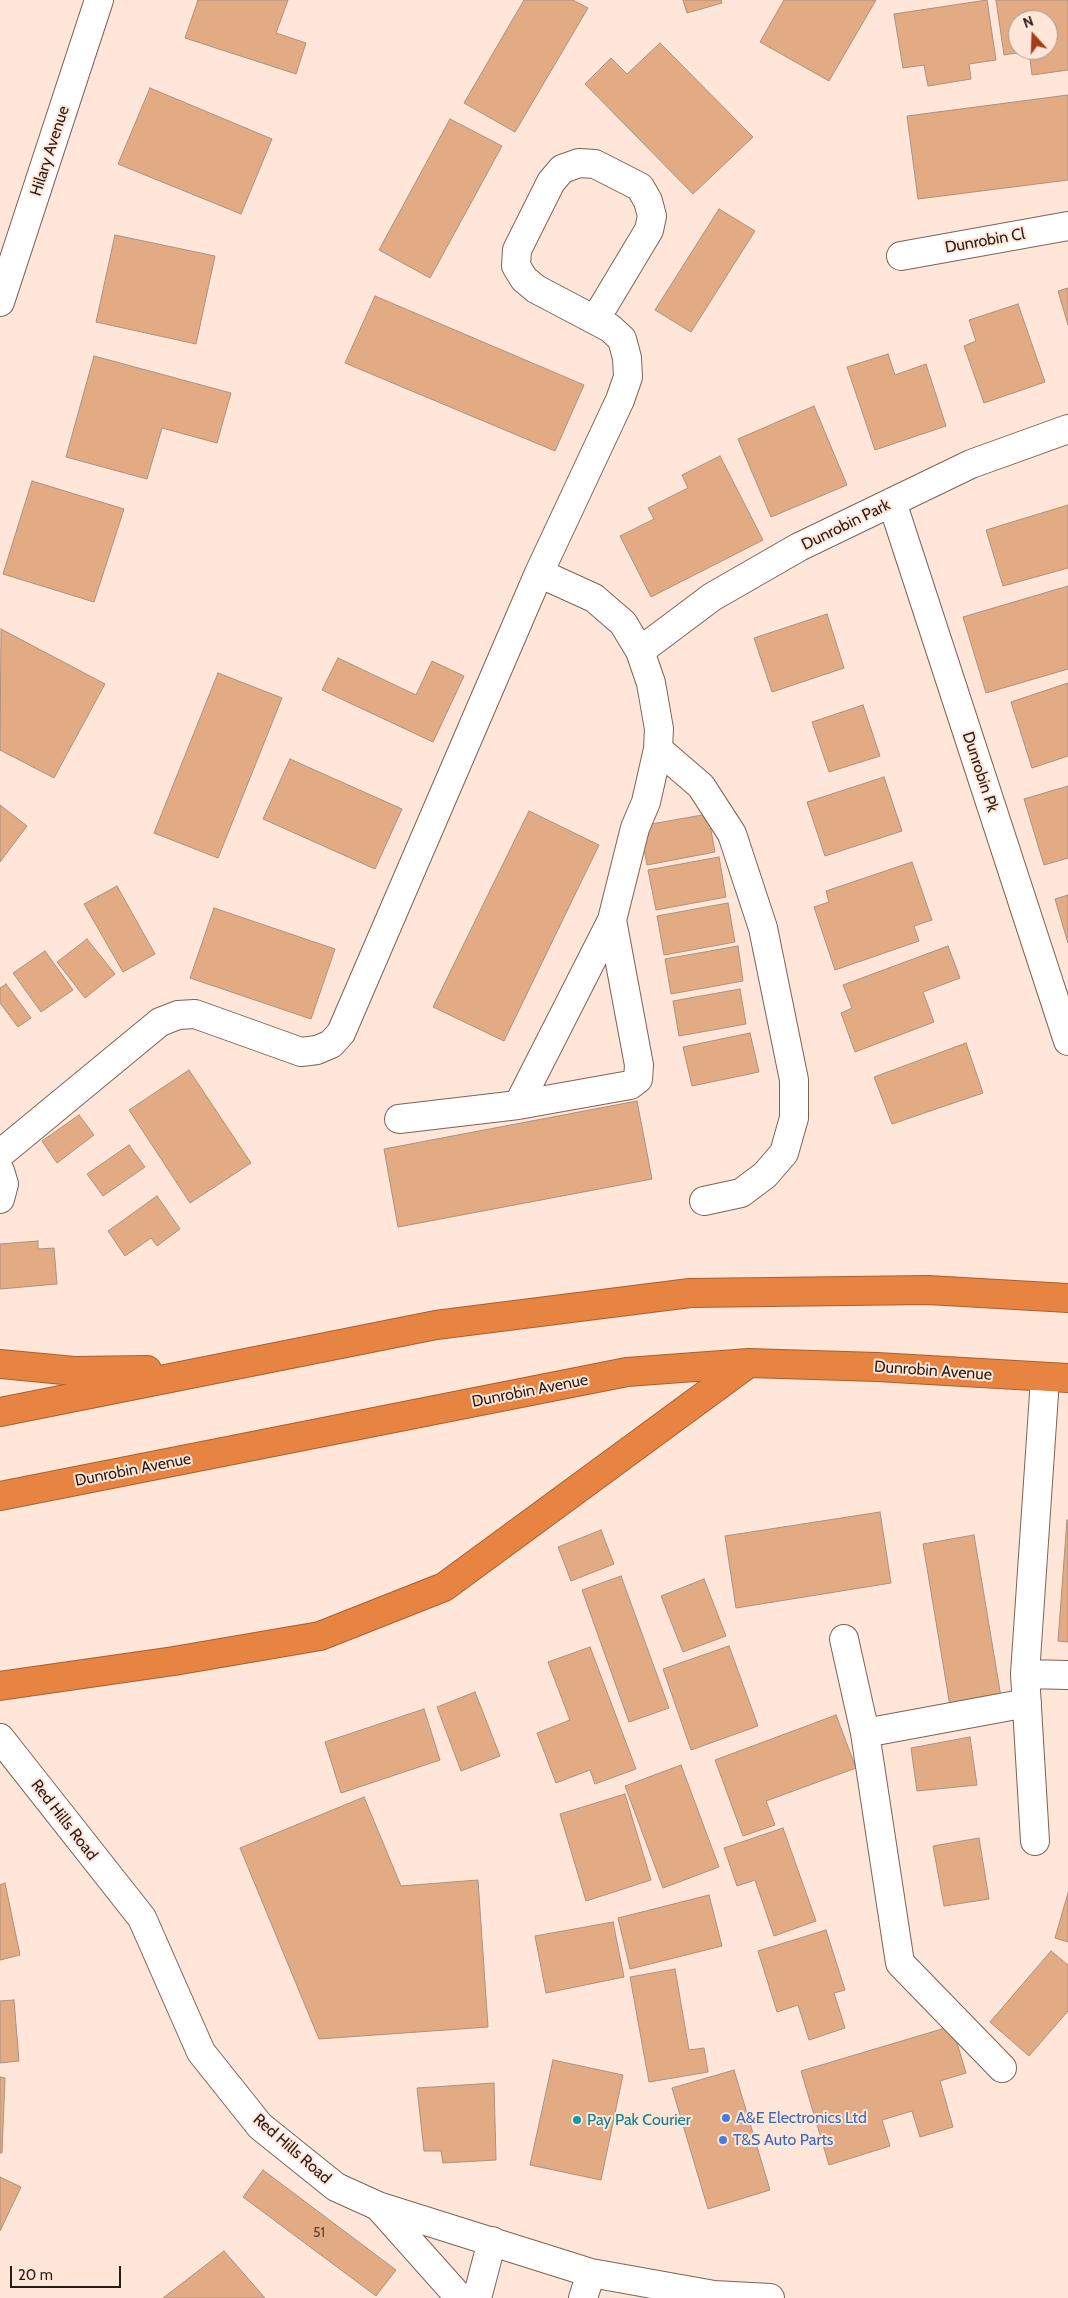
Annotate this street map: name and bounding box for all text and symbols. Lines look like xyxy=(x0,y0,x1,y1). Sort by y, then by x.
north arrow xyxy=(1008,10,1058,60)
text: N xyxy=(1020,12,1036,32)
street label: Hilary Avenue xyxy=(26,104,74,198)
street label: Dunrobin Cl xyxy=(943,225,1027,257)
street label: Dunrobin Park xyxy=(799,495,893,555)
street label: Dunrobin Pk xyxy=(958,729,1002,815)
street label: Dunrobin Avenue xyxy=(873,1357,993,1385)
street label: Dunrobin Avenue xyxy=(470,1370,590,1412)
street label: Dunrobin Avenue xyxy=(73,1449,193,1491)
street label: Red Hills Road xyxy=(27,1776,101,1864)
place label: A&E Electronics Ltd xyxy=(736,2108,867,2128)
street label: Red Hills Road xyxy=(249,2110,335,2188)
place label: Pay Pak Courier xyxy=(587,2110,691,2130)
marker: A&E Electronics Ltd xyxy=(720,2112,732,2124)
marker: Pay Pak Courier xyxy=(571,2114,583,2126)
place label: T&S Auto Parts xyxy=(733,2130,833,2150)
marker: T&S Auto Parts xyxy=(717,2134,729,2146)
house number: 51 xyxy=(313,2225,325,2241)
scale bar xyxy=(12,2256,124,2288)
text: 20 m xyxy=(18,2266,53,2284)

